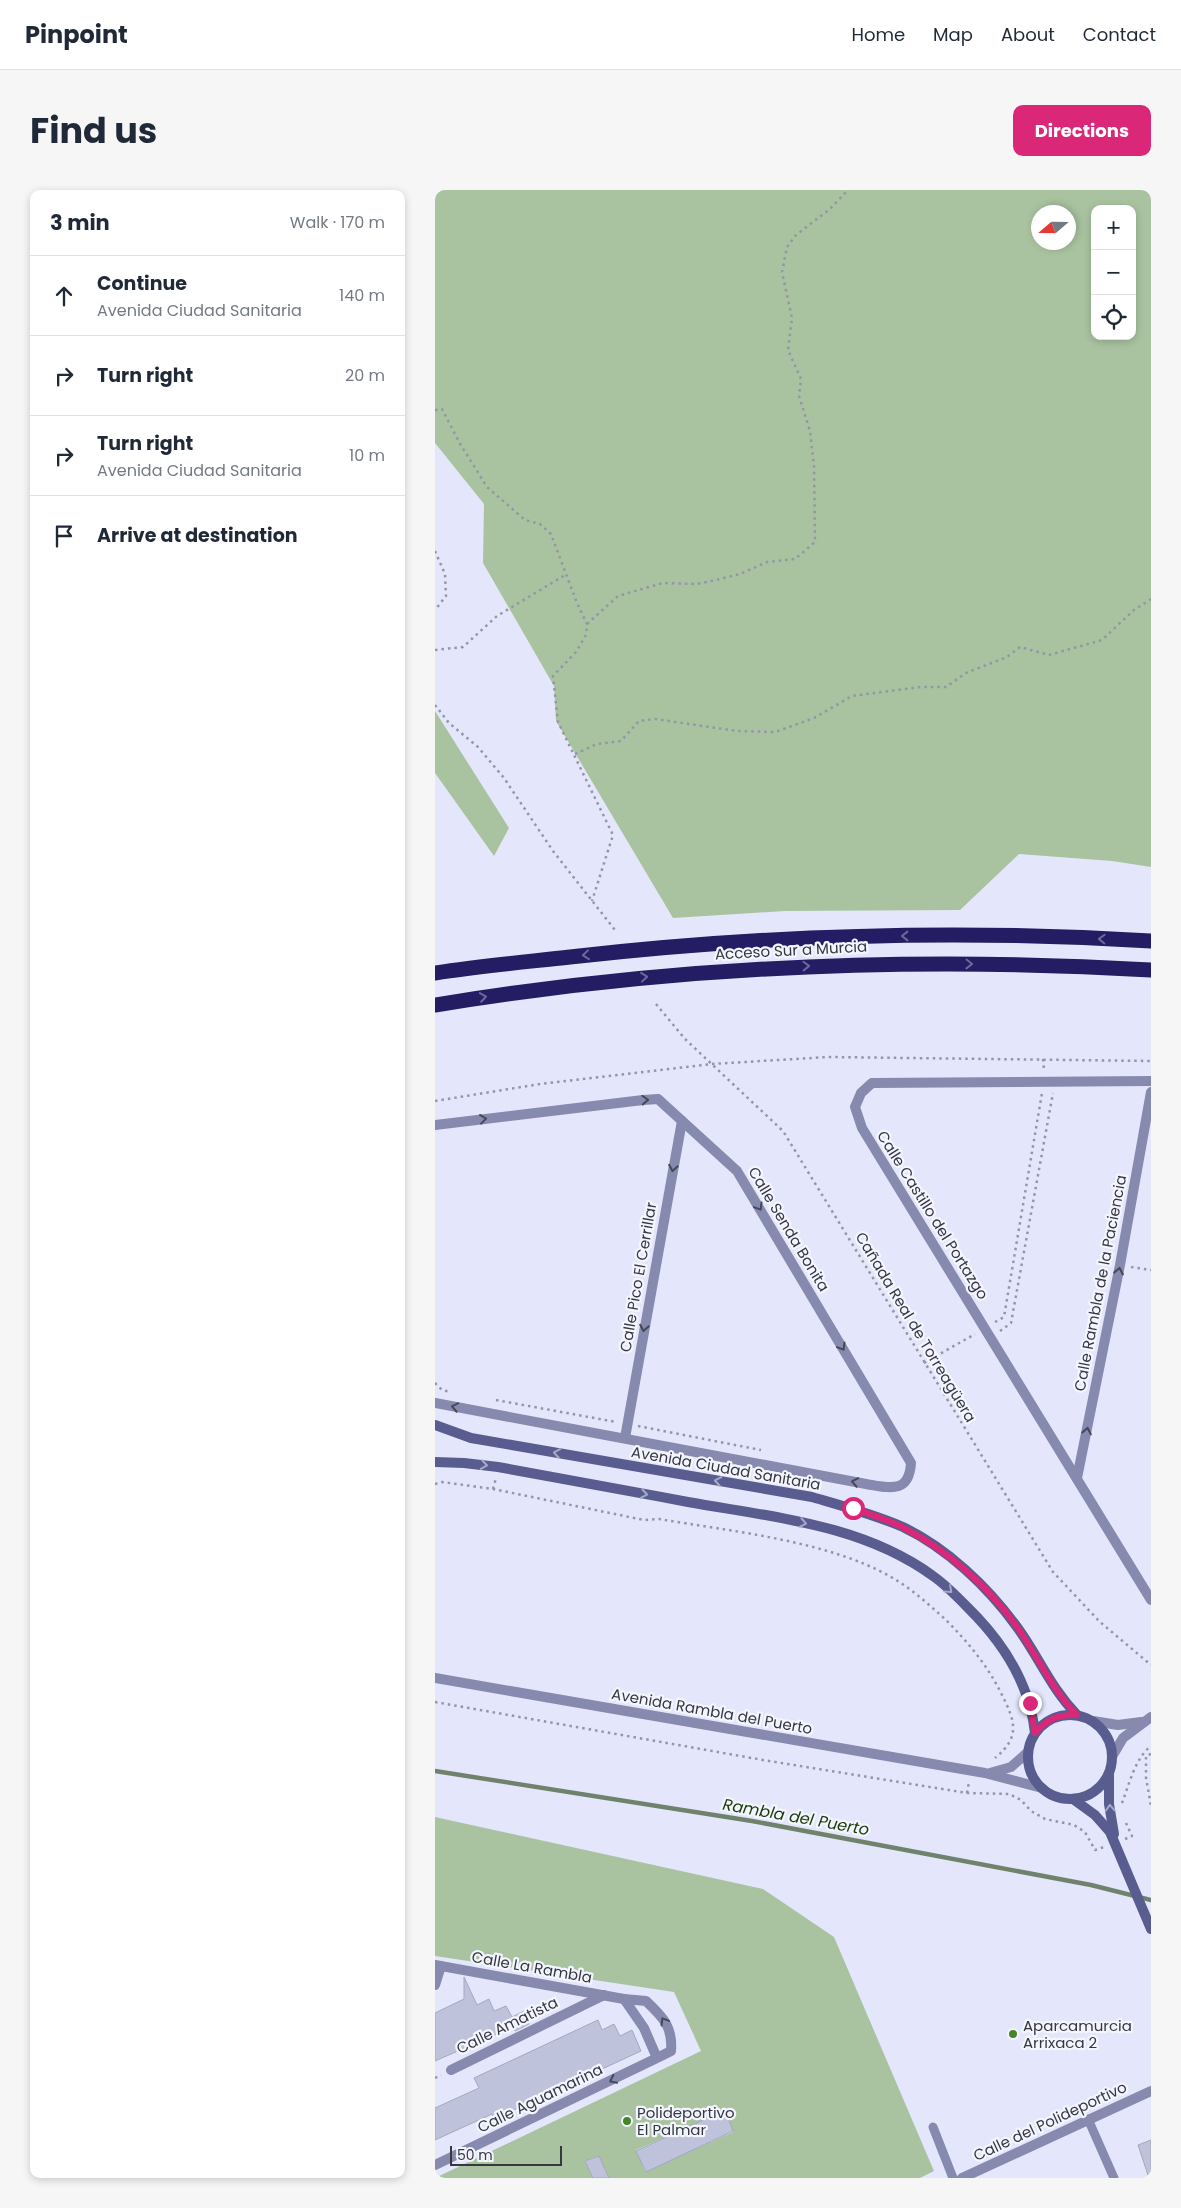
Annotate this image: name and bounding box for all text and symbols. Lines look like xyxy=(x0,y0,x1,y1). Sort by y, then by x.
text: Pinpoint xyxy=(25,18,128,51)
text: Home xyxy=(851,22,905,47)
text: Map xyxy=(933,22,973,47)
text: About xyxy=(1001,22,1055,47)
text: Contact xyxy=(1083,22,1156,47)
button: Directions xyxy=(1013,105,1151,156)
text: Find us xyxy=(30,106,157,155)
north arrow xyxy=(1031,205,1076,250)
map controls xyxy=(1091,205,1136,340)
button: + xyxy=(1091,205,1136,250)
text: 3 min xyxy=(50,208,110,237)
text: Walk · 170 m xyxy=(290,211,385,234)
button: − xyxy=(1091,250,1136,295)
text: Continue xyxy=(97,270,187,297)
icon: ahead xyxy=(50,282,78,310)
text: 140 m xyxy=(339,284,385,307)
button: locate xyxy=(1091,295,1136,340)
text: Avenida Ciudad Sanitaria xyxy=(97,299,302,322)
icon: right xyxy=(50,362,78,390)
text: Turn right xyxy=(97,362,193,389)
text: 20 m xyxy=(345,364,385,387)
text: Turn right xyxy=(97,430,193,457)
icon: right xyxy=(50,442,78,470)
text: 10 m xyxy=(349,444,385,467)
text: Avenida Ciudad Sanitaria xyxy=(97,459,302,482)
icon: arrive xyxy=(50,522,78,550)
text: Arrive at destination xyxy=(97,522,298,549)
one-way arrow xyxy=(901,931,908,941)
one-way arrow xyxy=(1098,933,1106,944)
street label: Acceso Sur a Murcia xyxy=(714,936,868,964)
one-way arrow xyxy=(581,949,589,960)
one-way arrow xyxy=(966,959,973,969)
one-way arrow xyxy=(803,961,811,971)
one-way arrow xyxy=(641,972,649,983)
one-way arrow xyxy=(479,992,487,1002)
one-way arrow xyxy=(641,1094,649,1105)
one-way arrow xyxy=(480,1114,488,1125)
street label: Calle Castillo del Portazgo xyxy=(872,1127,994,1303)
street label: Calle Senda Bonita xyxy=(743,1163,835,1295)
one-way arrow xyxy=(668,1164,679,1173)
street label: Calle Rambla de la Paciencia xyxy=(1069,1173,1131,1393)
street label: Calle Pico El Cerrillar xyxy=(614,1200,662,1354)
one-way arrow xyxy=(753,1202,763,1211)
street label: Cañada Real de Torreagüera xyxy=(851,1228,981,1426)
one-way arrow xyxy=(1113,1267,1123,1276)
one-way arrow xyxy=(639,1324,650,1333)
one-way arrow xyxy=(836,1342,846,1351)
one-way arrow xyxy=(450,1403,459,1413)
one-way arrow xyxy=(1081,1426,1092,1435)
street label: Avenida Ciudad Sanitaria xyxy=(630,1441,822,1495)
one-way arrow xyxy=(553,1448,562,1458)
one-way arrow xyxy=(480,1459,488,1470)
one-way arrow xyxy=(713,1476,722,1486)
one-way arrow xyxy=(851,1478,859,1488)
one-way arrow xyxy=(639,1488,648,1498)
route start xyxy=(842,1497,865,1520)
one-way arrow xyxy=(799,1517,808,1527)
one-way arrow xyxy=(943,1584,952,1593)
street label: Avenida Rambla del Puerto xyxy=(610,1683,814,1739)
route end xyxy=(1019,1692,1042,1715)
water label: Rambla del Puerto xyxy=(721,1793,871,1841)
one-way arrow xyxy=(1104,1804,1115,1812)
street label: Calle La Rambla xyxy=(470,1946,594,1988)
street label: Calle Amatista xyxy=(453,1991,561,2059)
place label: Aparcamurcia Arrixaca 2 xyxy=(1023,2015,1132,2053)
one-way arrow xyxy=(660,2017,670,2026)
marker: Aparcamurcia Arrixaca 2 xyxy=(1007,2028,1019,2040)
street label: Calle Aguamarina xyxy=(474,2059,606,2137)
one-way arrow xyxy=(609,2073,618,2084)
street label: Calle del Polideportivo xyxy=(970,2076,1130,2166)
place label: Polideportivo El Palmar xyxy=(637,2102,735,2140)
marker: Polideportivo El Palmar xyxy=(621,2115,633,2127)
scale bar xyxy=(450,2143,563,2166)
text: 50 m xyxy=(457,2145,493,2165)

